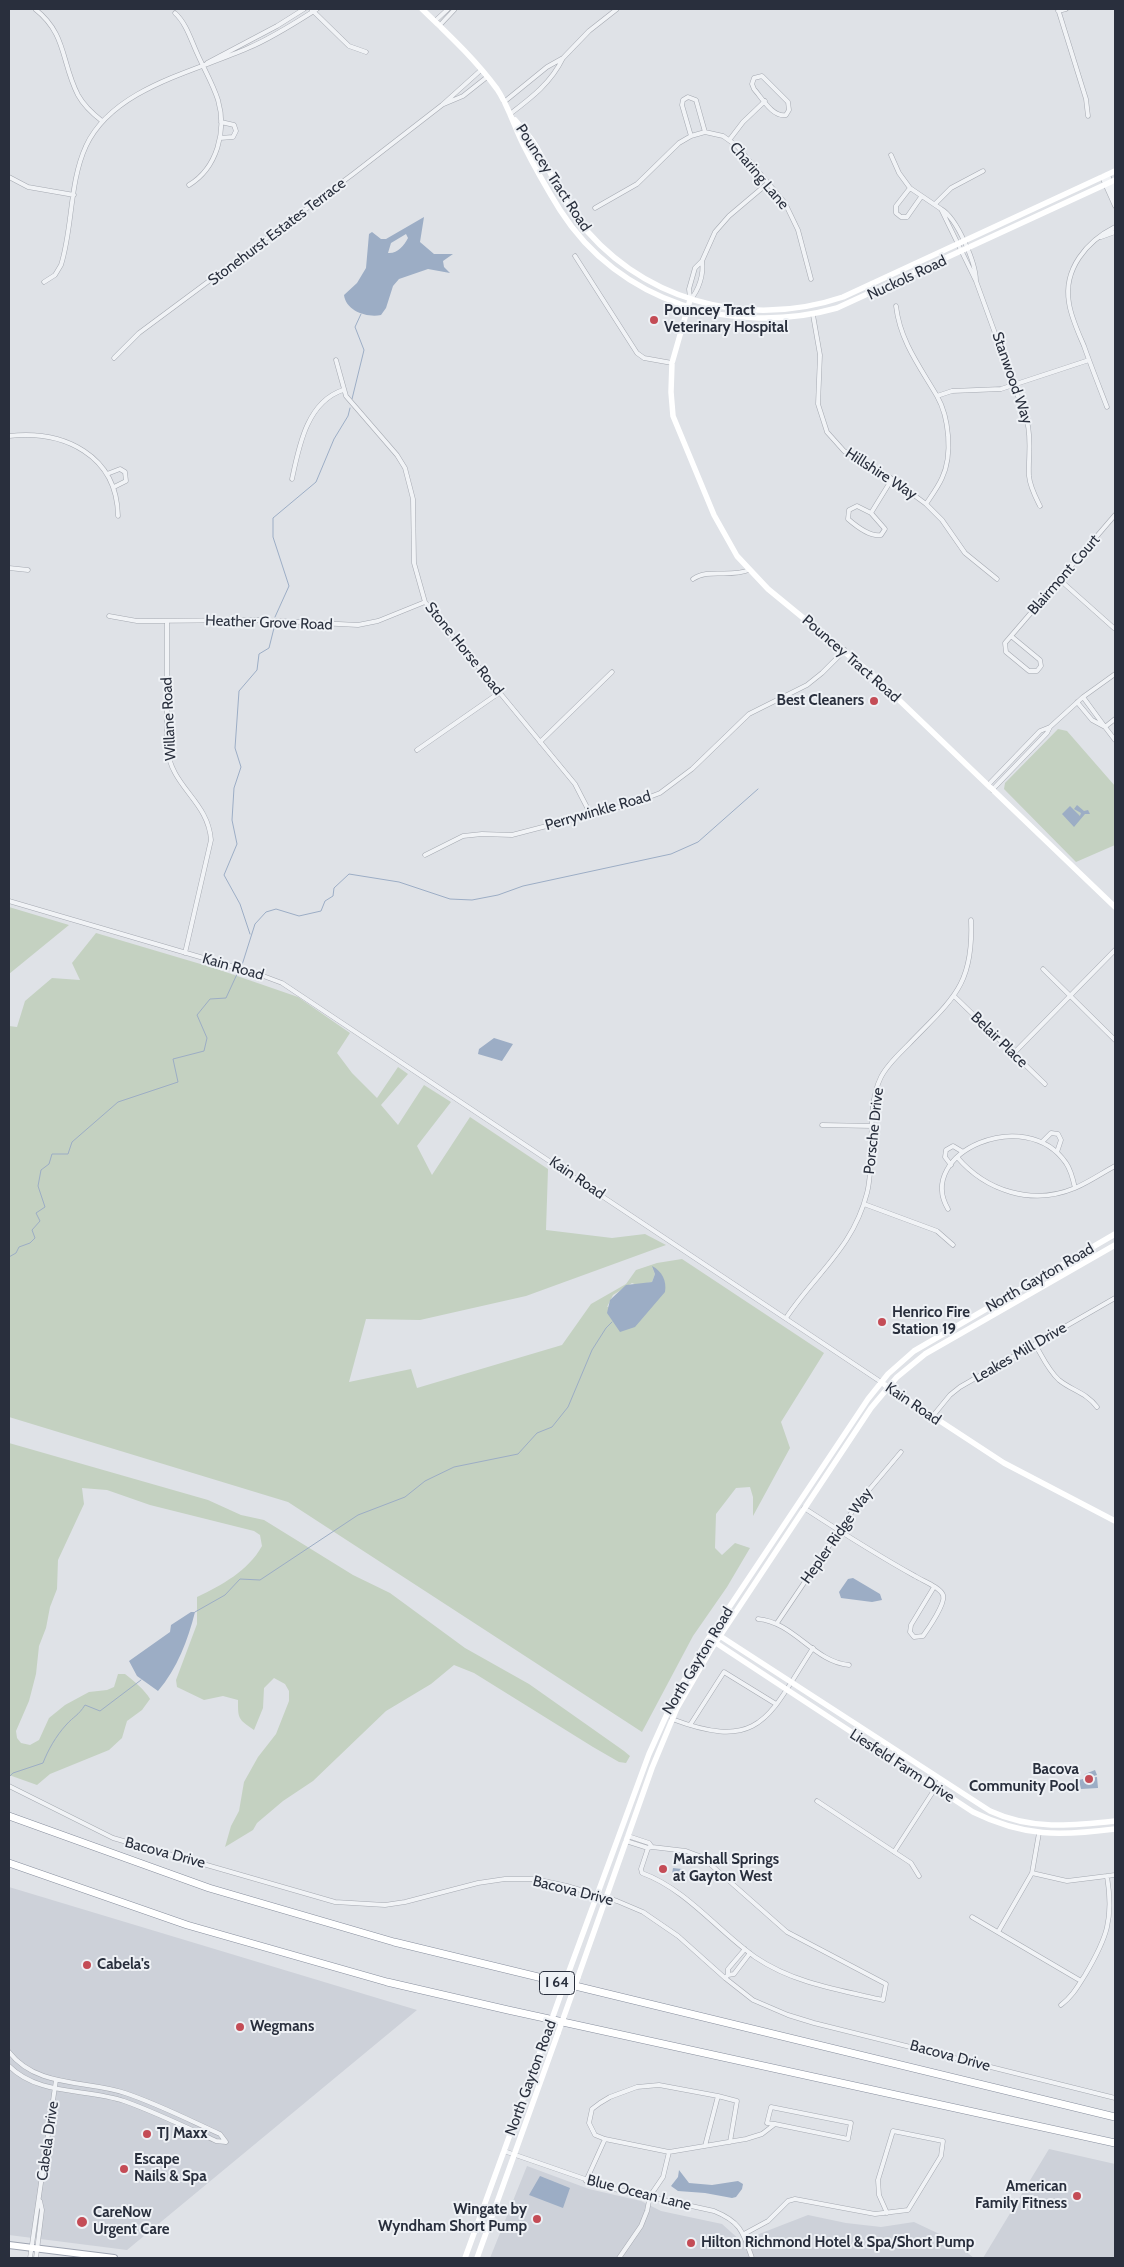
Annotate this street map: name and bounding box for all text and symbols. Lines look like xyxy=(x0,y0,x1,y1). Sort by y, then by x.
street label: Pouncey Tract Road xyxy=(512,121,594,235)
street label: Charing Lane xyxy=(726,139,792,213)
street label: Stonehurst Estates Terrace xyxy=(205,174,349,290)
street label: Nuckols Road xyxy=(865,252,949,304)
place label: Pouncey Tract Veterinary Hospital xyxy=(664,302,788,337)
marker: Pouncey Tract Veterinary Hospital xyxy=(648,314,660,326)
street label: Stanwood Way xyxy=(988,330,1036,426)
street label: Hillshire Way xyxy=(842,444,920,504)
street label: Blairmont Court xyxy=(1024,531,1104,619)
street label: Stone Horse Road xyxy=(421,599,507,699)
street label: Pouncey Tract Road xyxy=(798,611,904,707)
street label: Heather Grove Road xyxy=(205,612,333,634)
street label: Willane Road xyxy=(158,677,180,761)
place label: Best Cleaners xyxy=(777,692,864,710)
marker: Best Cleaners xyxy=(868,695,880,707)
street label: Perrywinkle Road xyxy=(543,787,653,835)
street label: Kain Road xyxy=(200,950,266,984)
street label: Belair Place xyxy=(967,1008,1031,1072)
street label: Porsche Drive xyxy=(860,1087,888,1175)
street label: Kain Road xyxy=(546,1153,608,1203)
street label: North Gayton Road xyxy=(983,1240,1097,1316)
place label: Henrico Fire Station 19 xyxy=(892,1304,970,1339)
marker: Henrico Fire Station 19 xyxy=(876,1316,888,1328)
street label: Leakes Mill Drive xyxy=(970,1319,1070,1387)
street label: Kain Road xyxy=(882,1379,944,1429)
street label: Hepler Ridge Way xyxy=(797,1485,877,1587)
street label: North Gayton Road xyxy=(659,1604,737,1718)
street label: Liesfeld Farm Drive xyxy=(846,1725,958,1807)
place label: Bacova Community Pool xyxy=(969,1761,1079,1796)
marker: Bacova Community Pool xyxy=(1083,1773,1095,1785)
street label: Bacova Drive xyxy=(123,1834,207,1872)
place label: Marshall Springs at Gayton West xyxy=(673,1851,779,1886)
marker: Marshall Springs at Gayton West xyxy=(657,1863,669,1875)
street label: Bacova Drive xyxy=(531,1872,615,1910)
place label: Cabela's xyxy=(97,1956,150,1974)
marker: Cabela's xyxy=(81,1959,93,1971)
road number: I 64 xyxy=(540,1972,574,1995)
place label: Wegmans xyxy=(250,2018,314,2036)
street label: North Gayton Road xyxy=(502,2018,560,2138)
marker: Wegmans xyxy=(234,2021,246,2033)
street label: Bacova Drive xyxy=(908,2037,992,2075)
street label: Cabela Drive xyxy=(34,2100,62,2182)
place label: TJ Maxx xyxy=(157,2125,208,2143)
marker: TJ Maxx xyxy=(141,2128,153,2140)
place label: Escape Nails & Spa xyxy=(134,2151,207,2186)
marker: Escape Nails & Spa xyxy=(118,2163,130,2175)
street label: Blue Ocean Lane xyxy=(585,2171,693,2215)
place label: American Family Fitness xyxy=(975,2178,1067,2213)
marker: American Family Fitness xyxy=(1071,2190,1083,2202)
place label: Wingate by Wyndham Short Pump xyxy=(378,2201,527,2236)
place label: CareNow Urgent Care xyxy=(93,2204,169,2239)
marker: Wingate by Wyndham Short Pump xyxy=(531,2213,543,2225)
marker: CareNow Urgent Care xyxy=(75,2215,89,2229)
place label: Hilton Richmond Hotel & Spa/Short Pump xyxy=(701,2234,974,2252)
marker: Hilton Richmond Hotel & Spa/Short Pump xyxy=(685,2237,697,2249)

